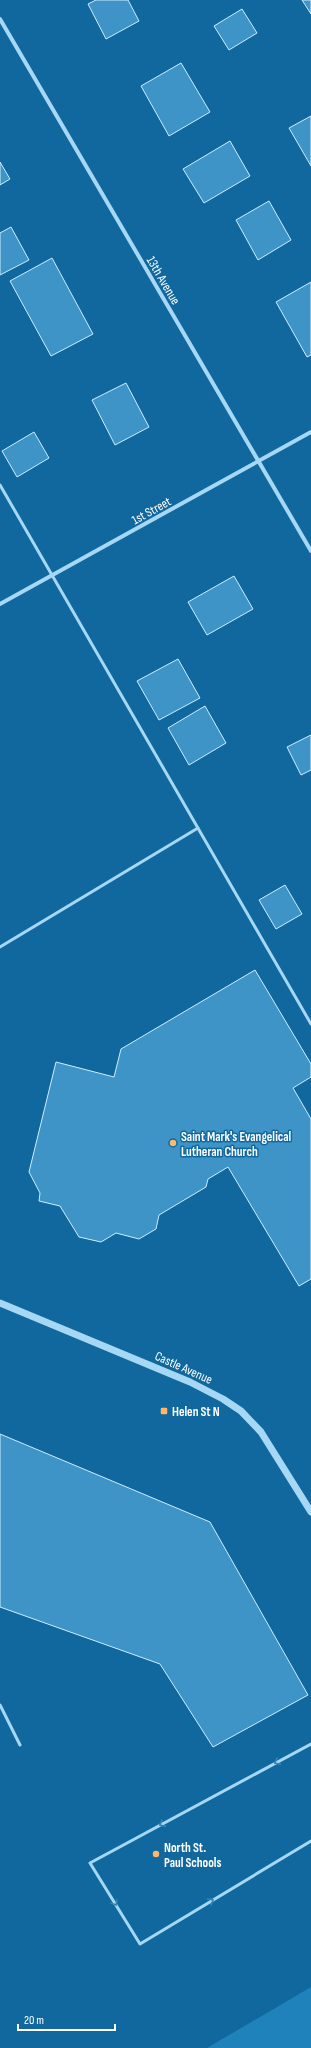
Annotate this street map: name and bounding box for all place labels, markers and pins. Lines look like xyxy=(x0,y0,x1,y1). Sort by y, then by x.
place label: Saint Mark's Evangelical Lutheran Church xyxy=(181,1129,291,1160)
marker: Saint Mark's Evangelical Lutheran Church xyxy=(168,1138,178,1148)
place label: Helen St N xyxy=(172,1404,220,1420)
marker: Helen St N xyxy=(159,1406,169,1416)
place label: North St. Paul Schools xyxy=(164,1840,222,1871)
marker: North St. Paul Schools xyxy=(151,1849,161,1859)

